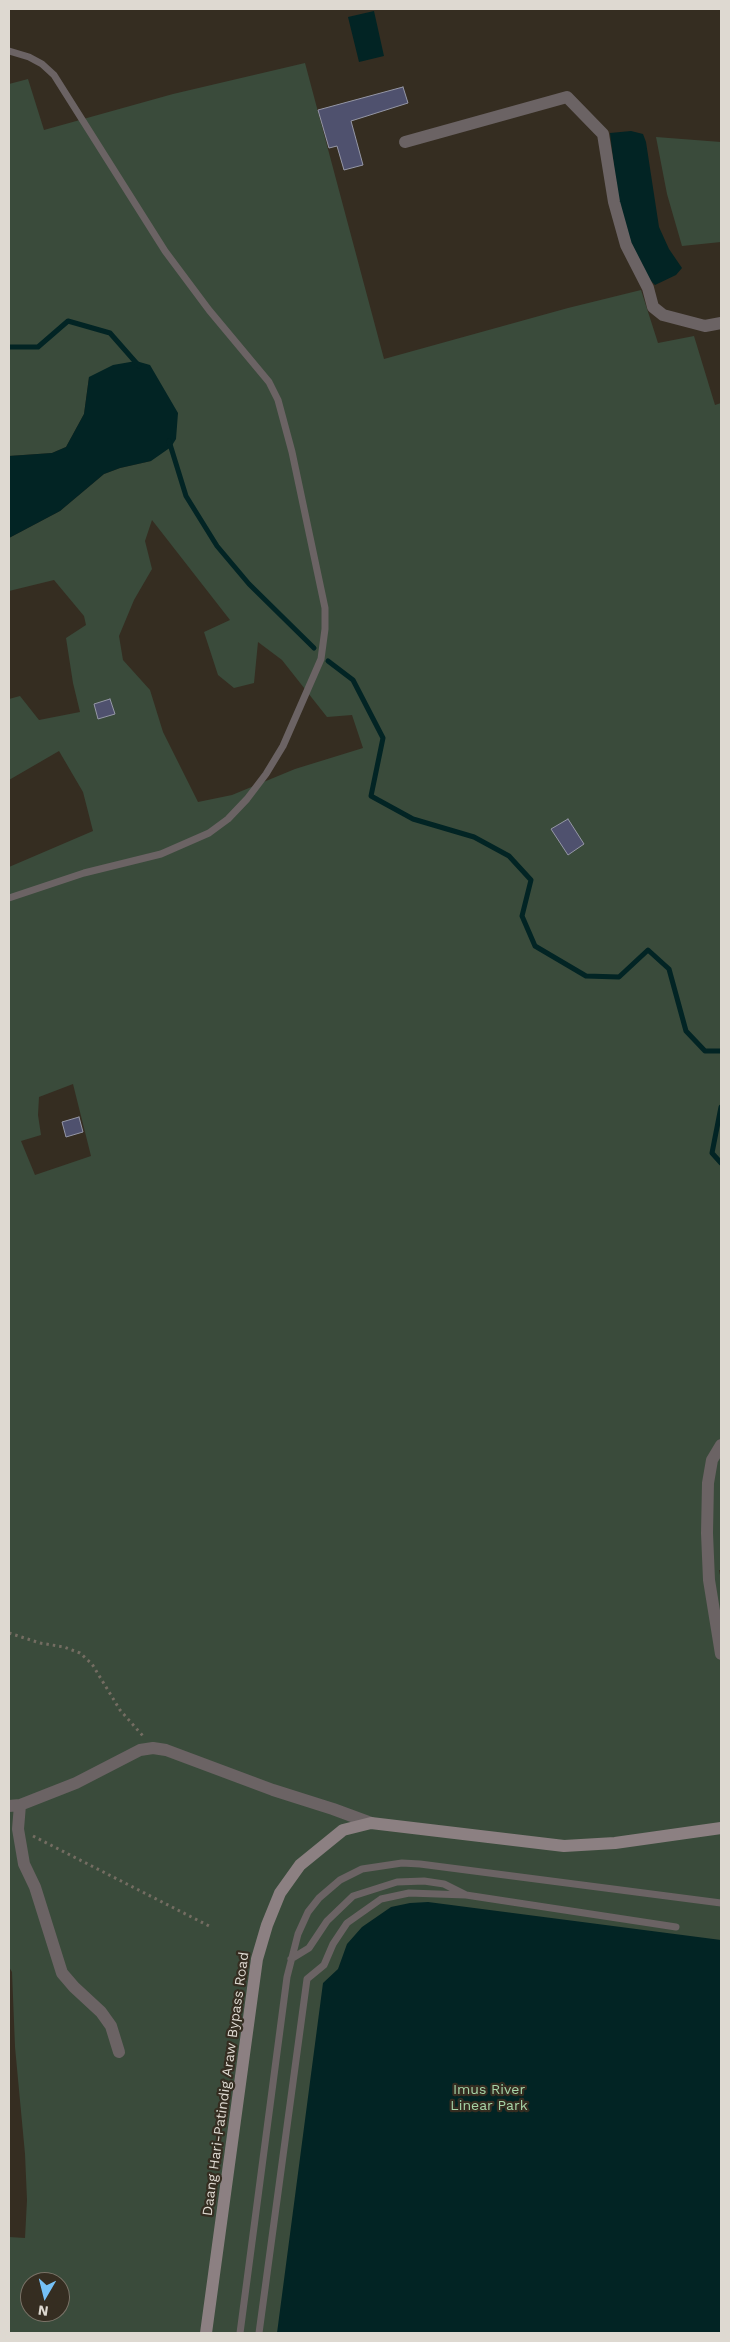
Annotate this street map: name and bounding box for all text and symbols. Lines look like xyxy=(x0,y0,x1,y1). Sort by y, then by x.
street label: Daang Hari-Patindig Araw Bypass Road xyxy=(199,1951,253,2217)
park label: Imus River Linear Park xyxy=(450,2082,528,2114)
north arrow xyxy=(20,2272,70,2322)
text: N xyxy=(37,2302,49,2320)

